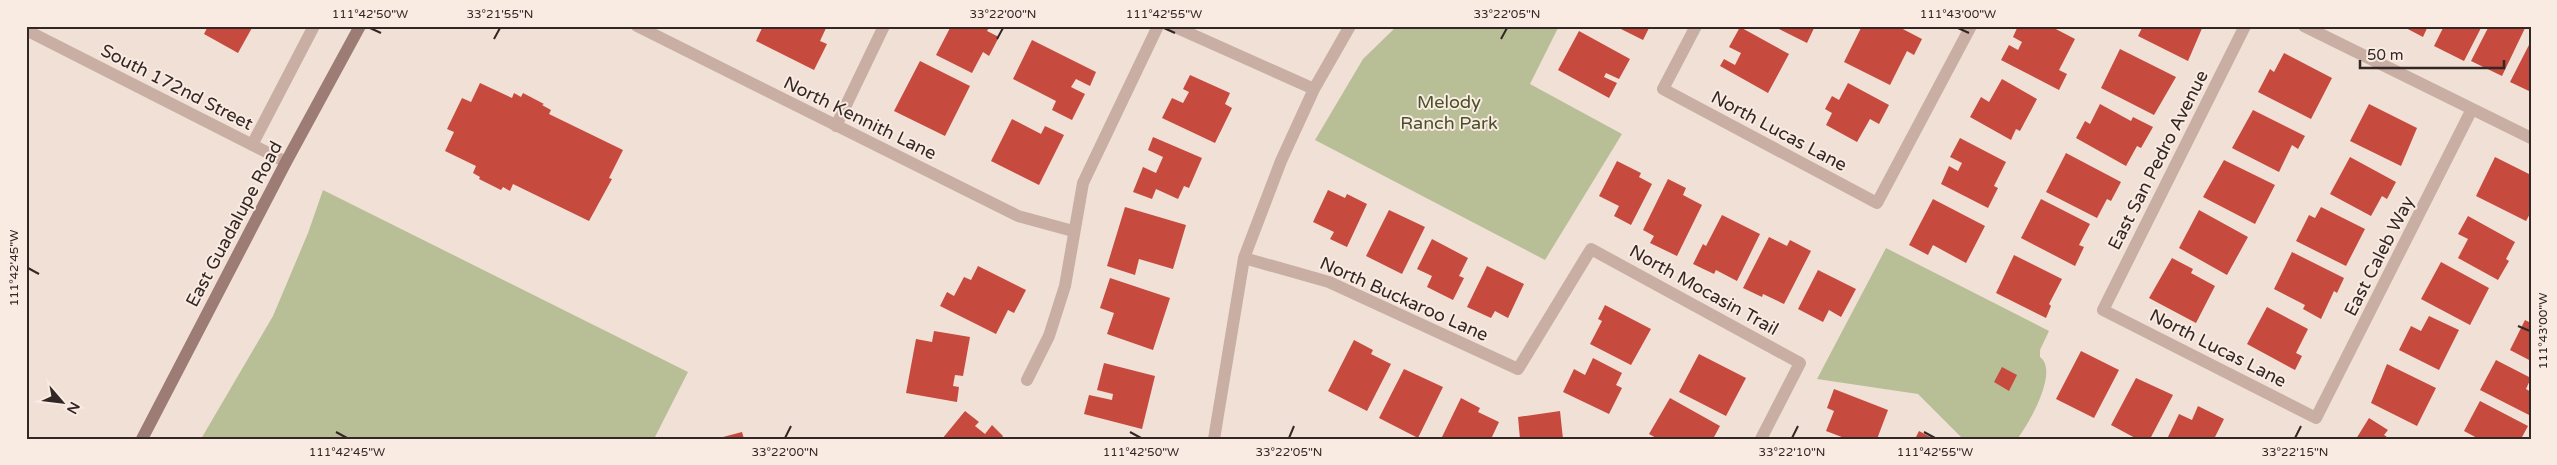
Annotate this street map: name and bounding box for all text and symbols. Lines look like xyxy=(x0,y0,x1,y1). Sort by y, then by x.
text: 111°42'50"W xyxy=(332,7,408,21)
text: 33°21'55"N xyxy=(467,7,534,21)
text: 33°22'00"N xyxy=(970,7,1037,21)
text: 111°42'55"W xyxy=(1126,7,1202,21)
text: 33°22'05"N xyxy=(1474,7,1541,21)
text: 111°43'00"W xyxy=(1920,7,1996,21)
scale bar xyxy=(2360,38,2503,70)
street label: South 172nd Street xyxy=(97,39,257,135)
text: 50 m xyxy=(2367,46,2404,64)
street label: East San Pedro Avenue xyxy=(2103,67,2213,253)
street label: North Kennith Lane xyxy=(780,71,940,165)
street label: North Lucas Lane xyxy=(1707,86,1851,176)
park label: Melody Ranch Park xyxy=(1400,91,1498,134)
street label: East Guadalupe Road xyxy=(181,137,287,311)
street label: East Caleb Way xyxy=(2339,192,2419,320)
text: 111°42'45"W xyxy=(7,230,21,306)
street label: North Mocasin Trail xyxy=(1626,240,1782,340)
street label: North Buckaroo Lane xyxy=(1316,252,1492,346)
text: 111°43'00"W xyxy=(2536,293,2550,369)
street label: North Lucas Lane xyxy=(2146,304,2290,392)
north arrow xyxy=(38,378,88,428)
text: N xyxy=(63,399,83,417)
text: 111°42'45"W xyxy=(309,445,385,459)
text: 33°22'00"N xyxy=(752,445,819,459)
text: 111°42'50"W xyxy=(1103,445,1179,459)
text: 33°22'05"N xyxy=(1256,445,1323,459)
text: 33°22'10"N xyxy=(1759,445,1826,459)
text: 111°42'55"W xyxy=(1897,445,1973,459)
text: 33°22'15"N xyxy=(2262,445,2329,459)

